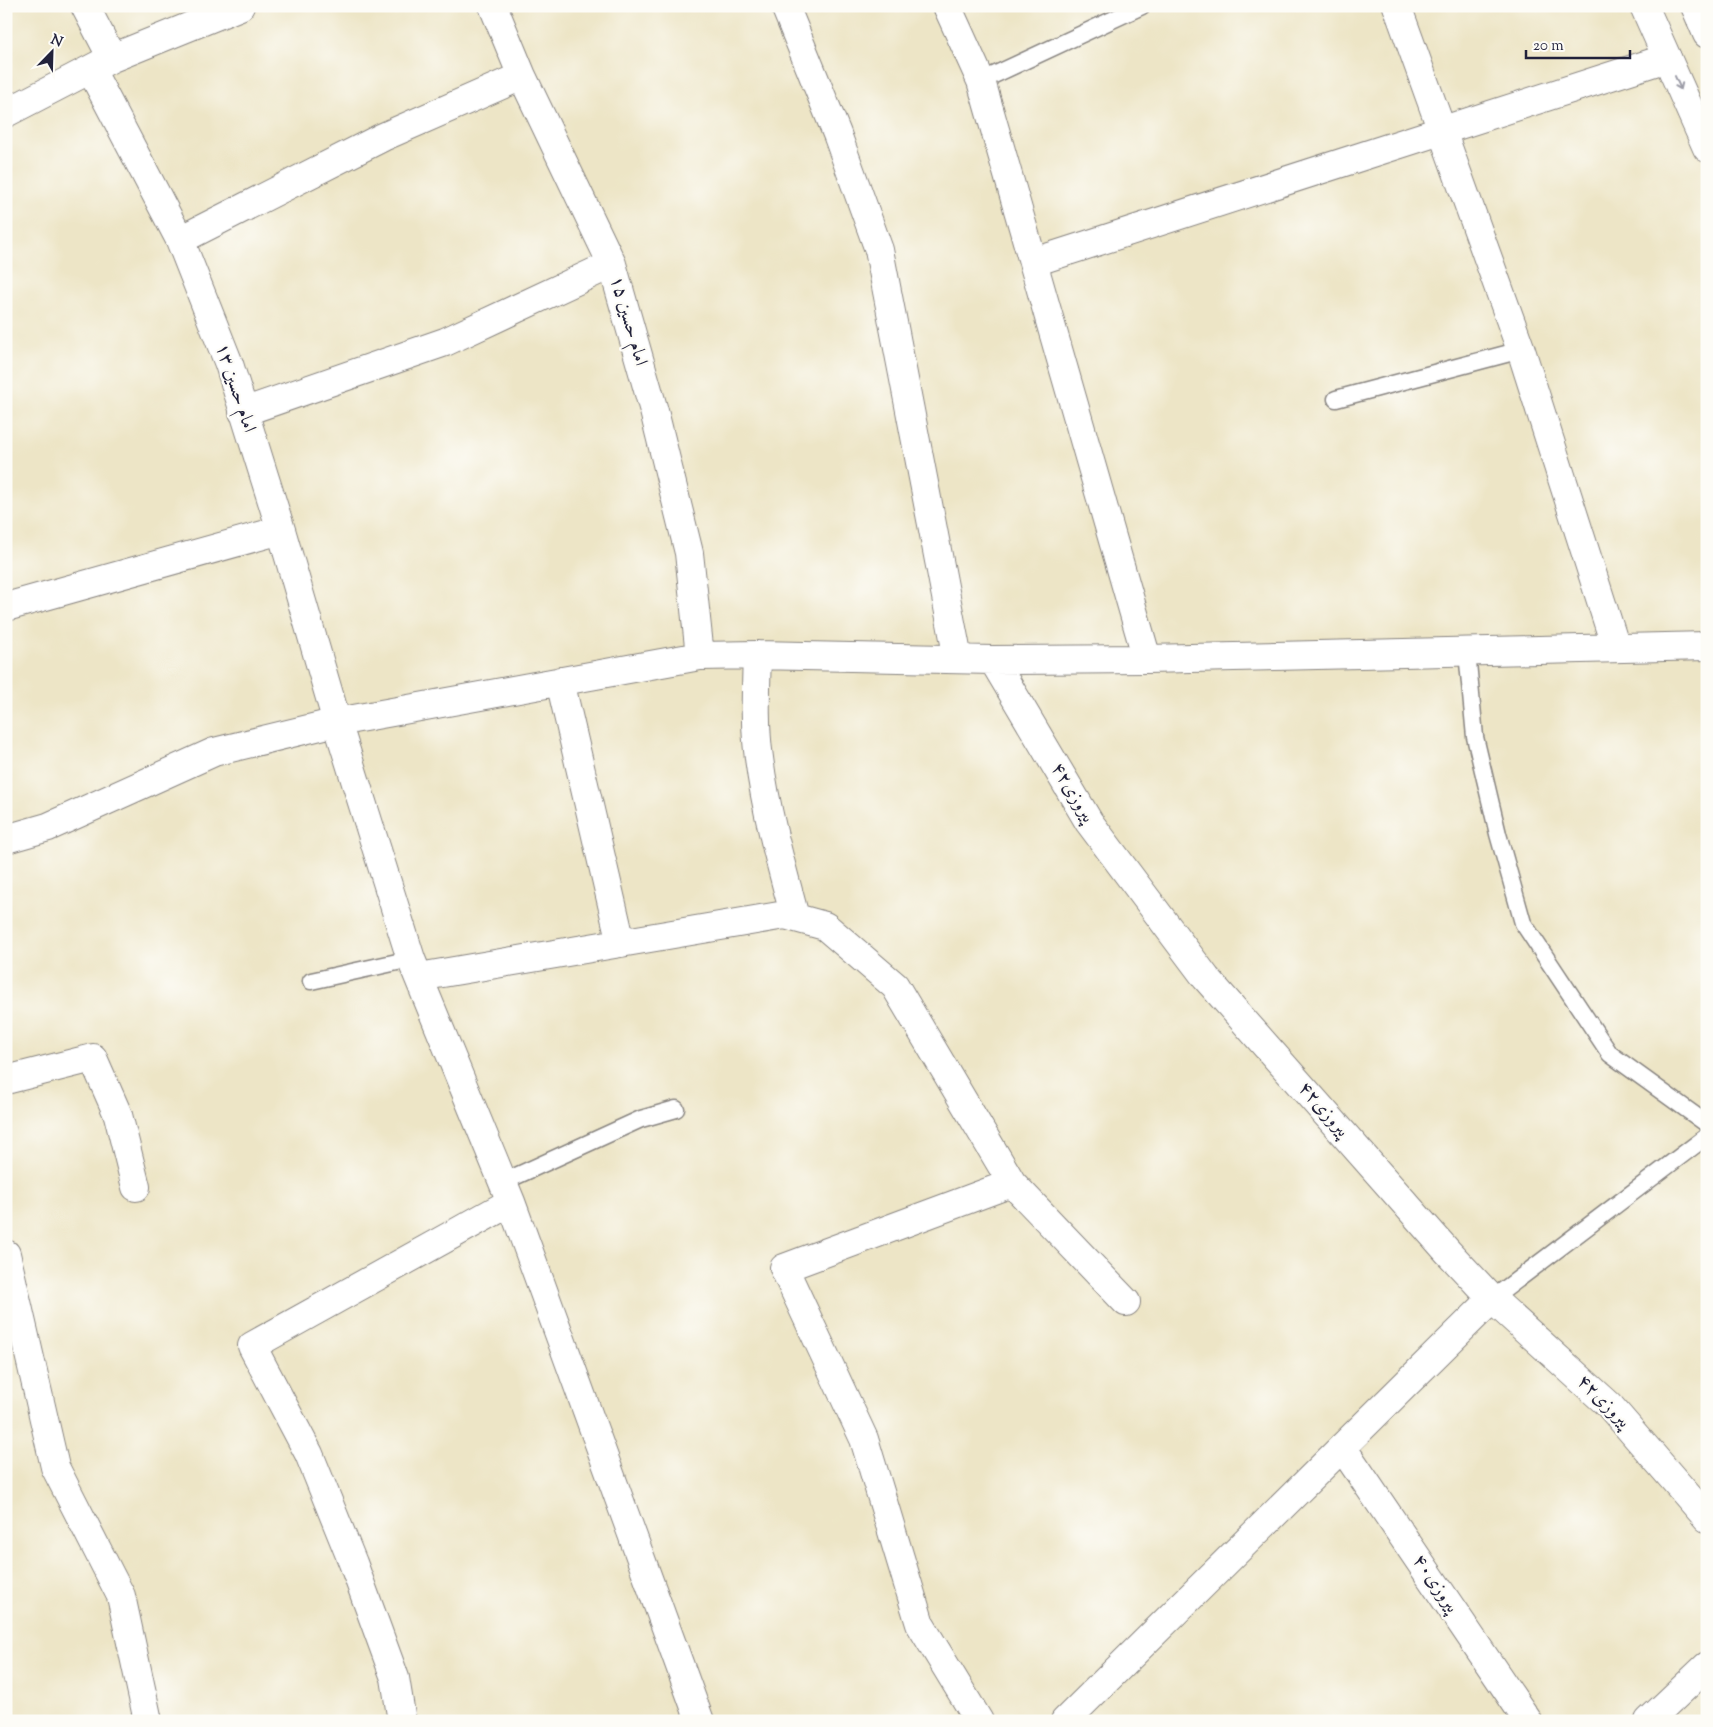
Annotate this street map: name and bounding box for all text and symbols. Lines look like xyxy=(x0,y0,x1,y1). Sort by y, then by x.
north arrow xyxy=(28,28,78,78)
scale bar xyxy=(1526,28,1629,60)
text: N xyxy=(47,30,65,53)
text: 20 m xyxy=(1533,36,1564,57)
one-way arrow xyxy=(1673,75,1683,90)
street label: امام حسین ۱۵ xyxy=(601,273,654,369)
street label: امام حسین ۱۳ xyxy=(207,340,262,436)
street label: پیروزی۴۲ xyxy=(1043,758,1101,829)
street label: پیروزی۴۲ xyxy=(1291,1076,1356,1145)
street label: پیروزی۴۲ xyxy=(1570,1369,1637,1436)
street label: پیروزی۴۰ xyxy=(1405,1549,1465,1620)

